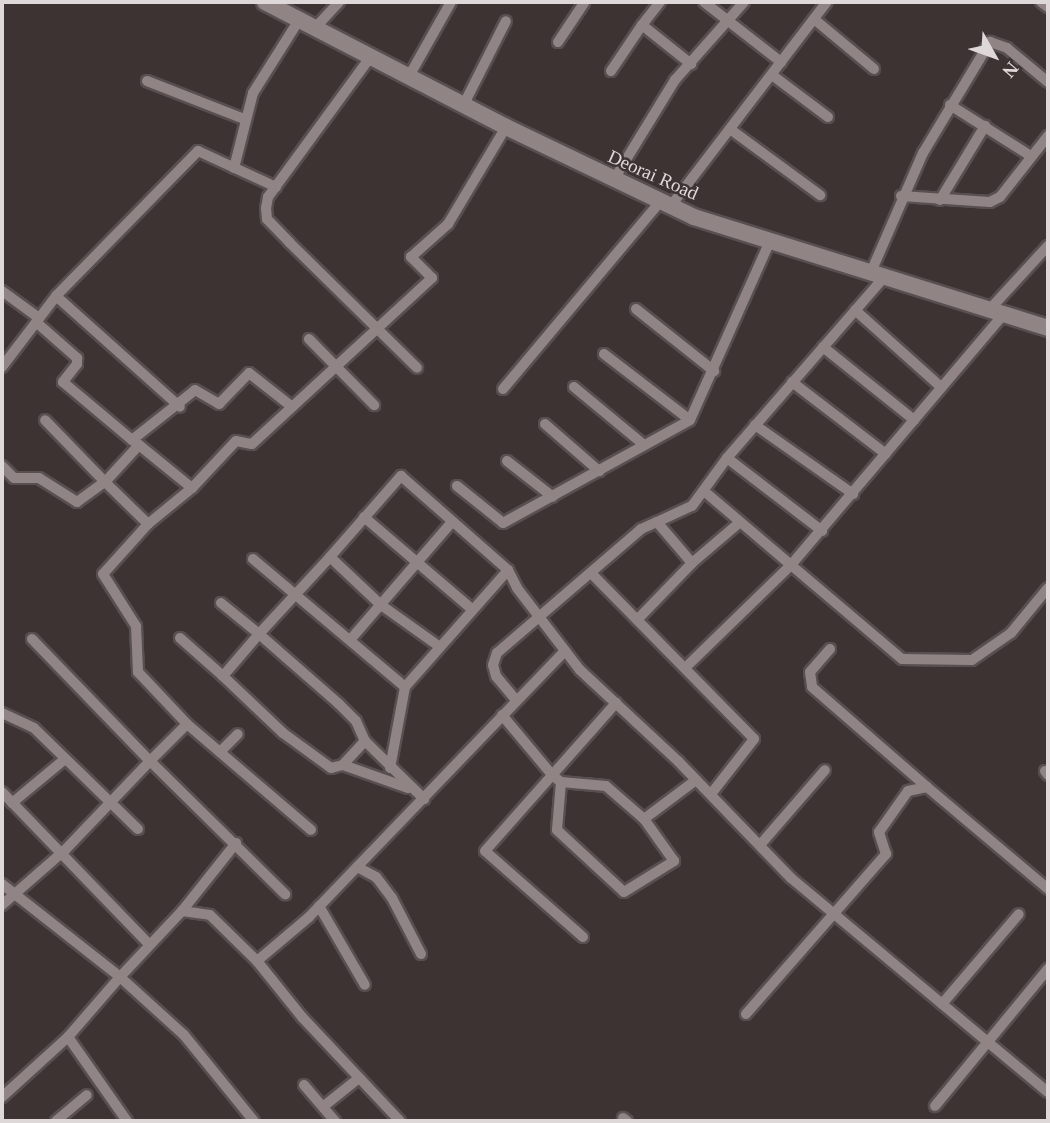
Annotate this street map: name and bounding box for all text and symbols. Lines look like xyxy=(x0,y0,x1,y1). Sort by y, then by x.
north arrow xyxy=(959,21,1029,91)
text: N xyxy=(998,58,1023,82)
street label: Deorai Road xyxy=(604,145,702,205)

